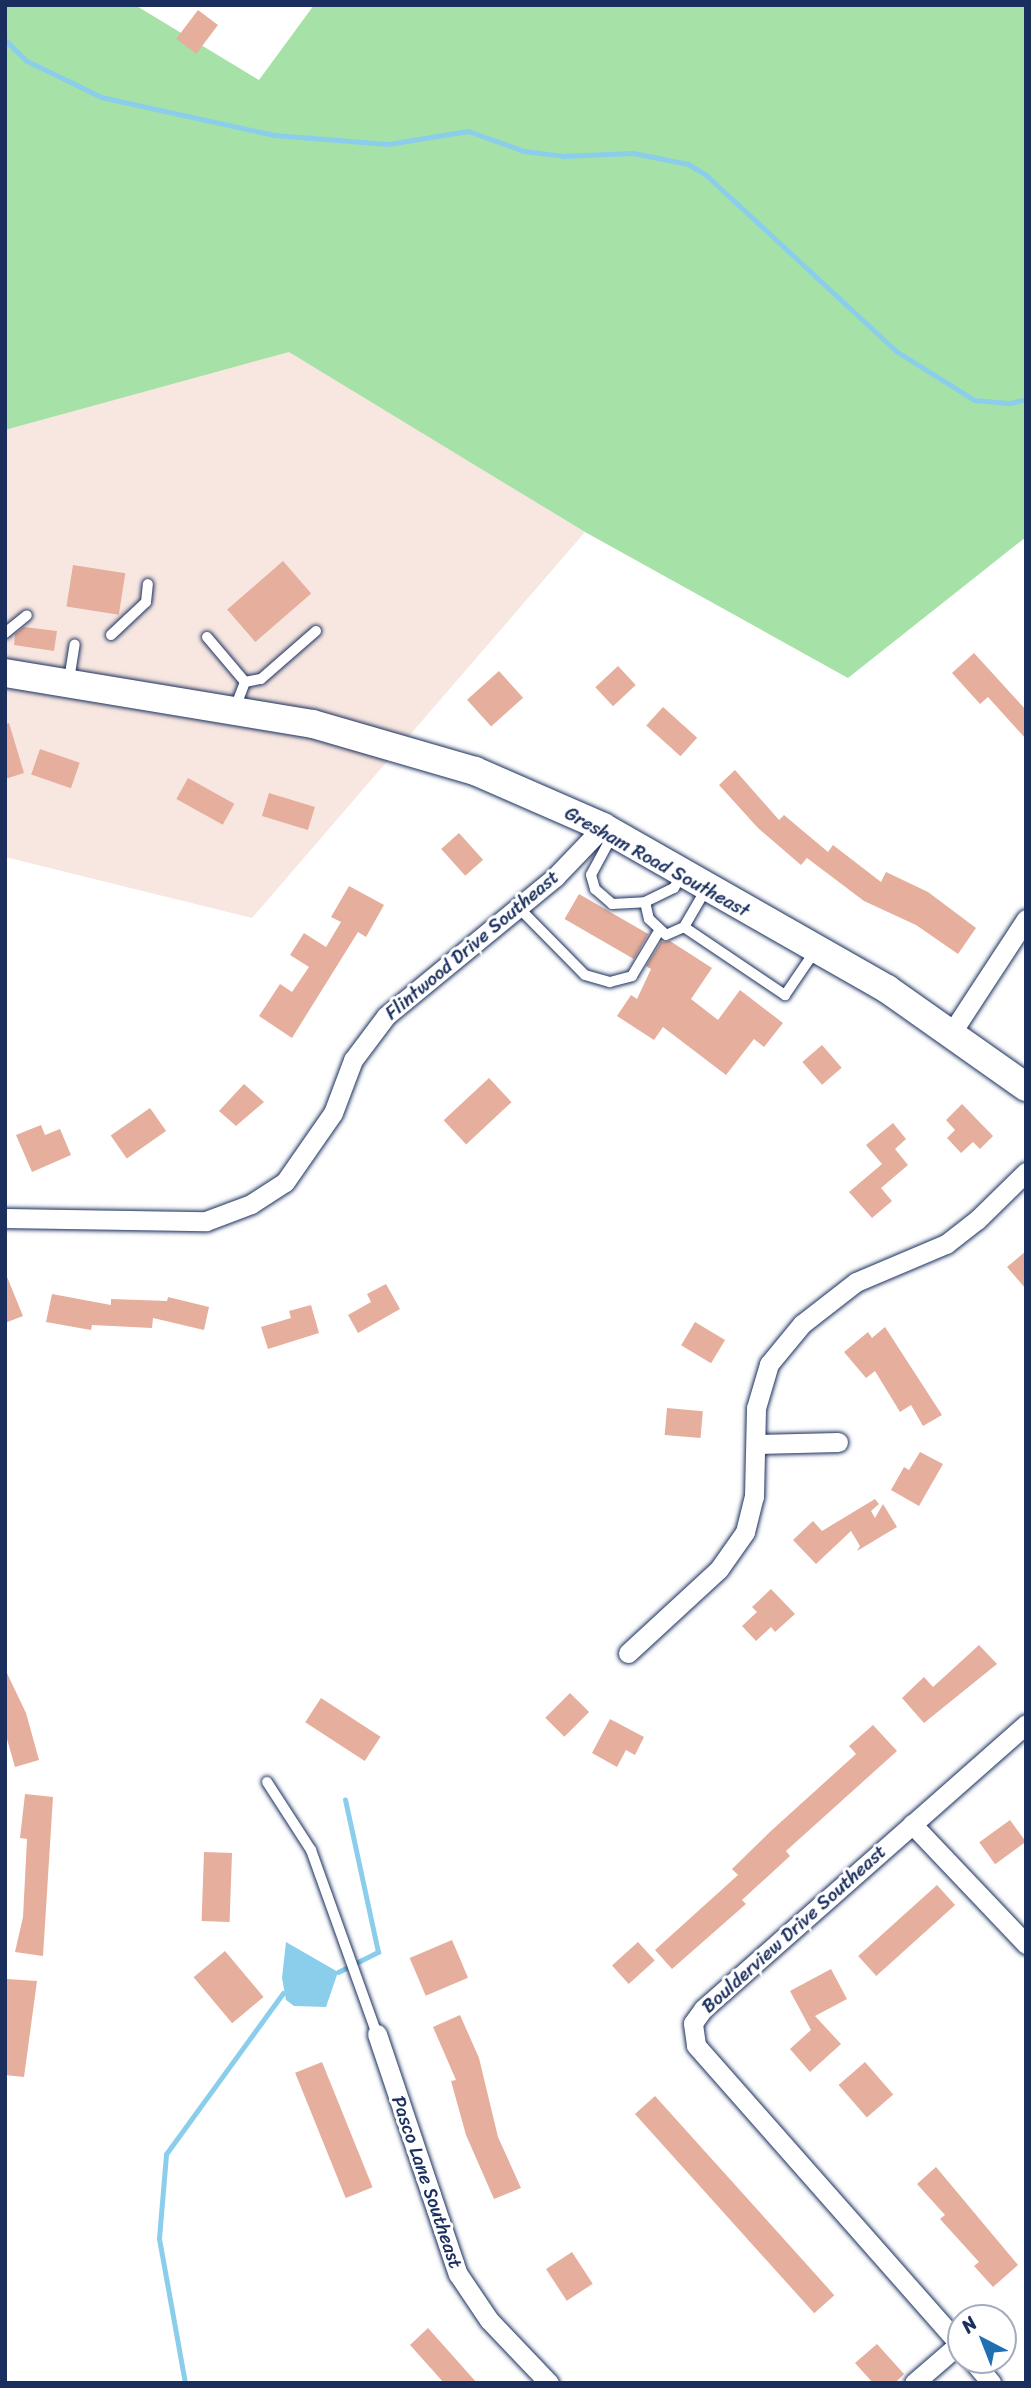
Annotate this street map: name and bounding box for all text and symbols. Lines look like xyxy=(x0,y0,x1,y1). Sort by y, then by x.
street label: Gresham Road Southeast xyxy=(561,802,753,922)
street label: Flintwood Drive Southeast xyxy=(381,866,563,1024)
street label: Boulderview Drive Southeast xyxy=(698,1841,890,2017)
street label: Pasco Lane Southeast xyxy=(387,2092,467,2272)
north arrow xyxy=(947,2304,1017,2374)
text: N xyxy=(953,2308,985,2341)

